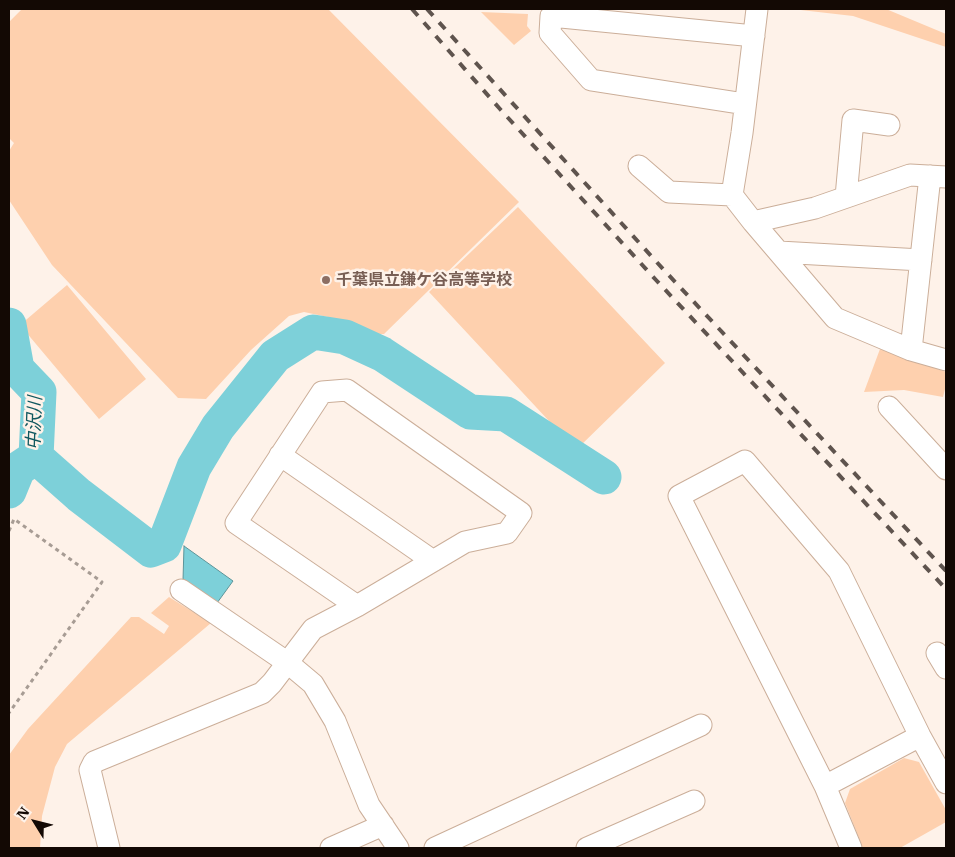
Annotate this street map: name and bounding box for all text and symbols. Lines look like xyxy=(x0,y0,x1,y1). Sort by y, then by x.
place label: 千葉県立鎌ケ谷高等学校 xyxy=(336,270,512,290)
marker: 千葉県立鎌ケ谷高等学校 xyxy=(320,274,332,286)
water label: 中沢川 xyxy=(23,396,47,450)
north arrow xyxy=(10,797,60,847)
text: N xyxy=(12,803,33,823)

